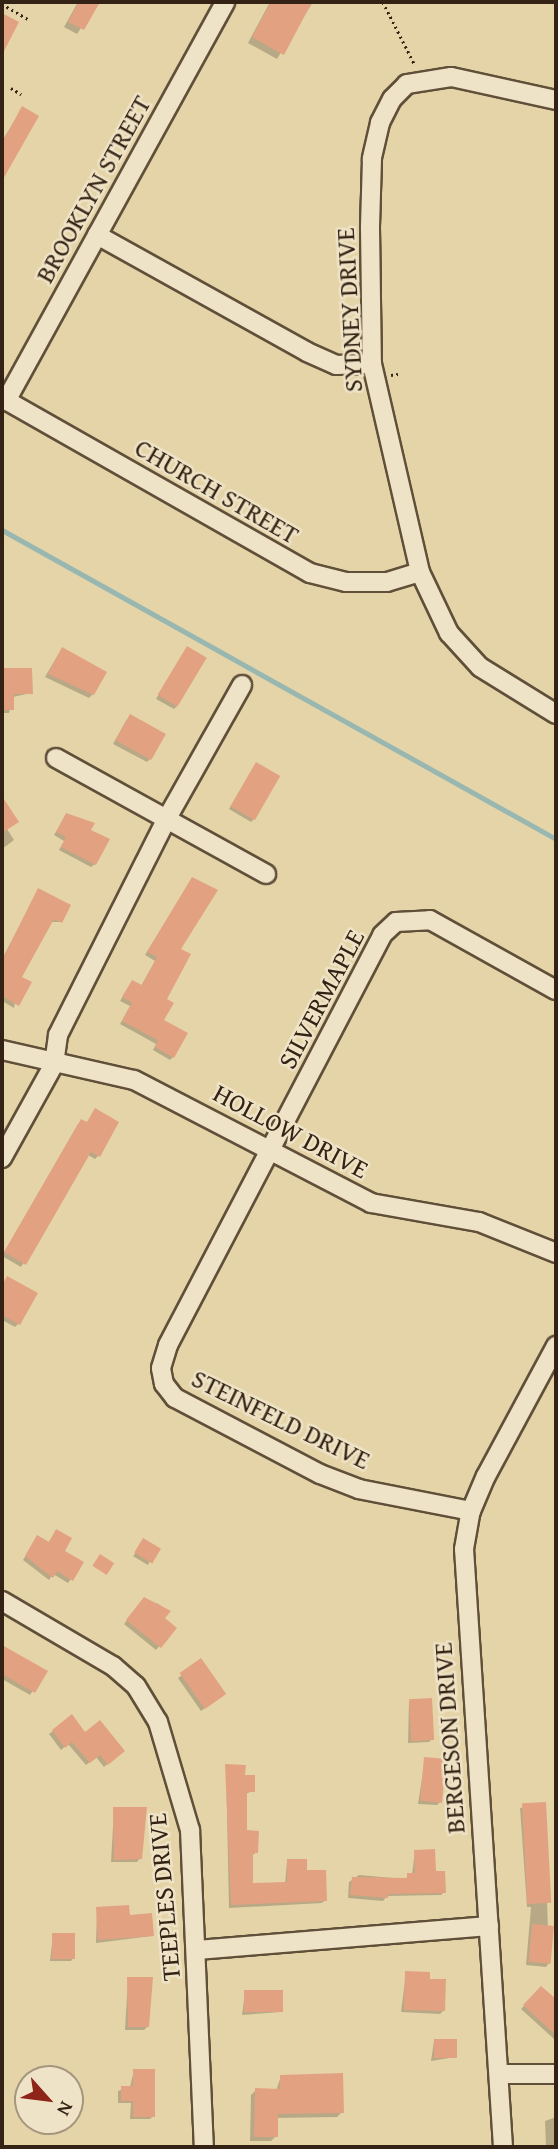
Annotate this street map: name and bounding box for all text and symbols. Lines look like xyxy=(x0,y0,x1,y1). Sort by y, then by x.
street label: BROOKLYN STREET xyxy=(29,90,157,288)
street label: SYDNEY DRIVE xyxy=(329,227,369,393)
street label: CHURCH STREET xyxy=(130,432,304,550)
street label: SILVERMAPLE xyxy=(271,924,371,1074)
street label: HOLLOW DRIVE xyxy=(208,1077,374,1185)
street label: STEINFELD DRIVE xyxy=(187,1362,375,1476)
street label: BERGESON DRIVE xyxy=(427,1641,471,1835)
street label: TEEPLES DRIVE xyxy=(141,1812,187,1982)
north arrow xyxy=(14,2065,84,2135)
text: N xyxy=(50,2097,81,2121)

